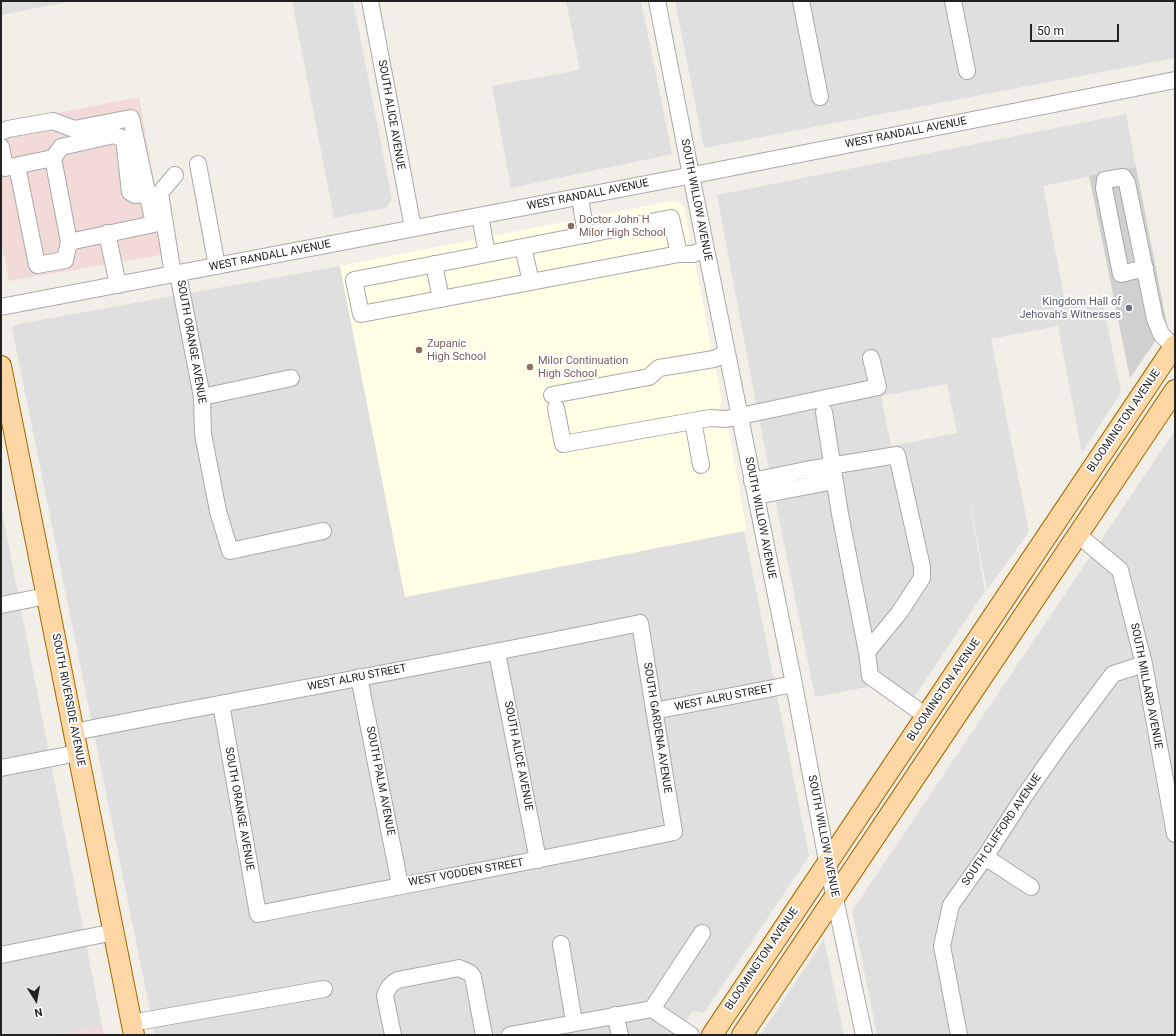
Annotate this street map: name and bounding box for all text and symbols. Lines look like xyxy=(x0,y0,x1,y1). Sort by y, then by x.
scale bar xyxy=(1032,16,1121,42)
text: 50 m xyxy=(1037,24,1064,38)
street label: SOUTH ALICE AVENUE xyxy=(375,59,407,171)
street label: WEST RANDALL AVENUE xyxy=(844,115,968,151)
street label: SOUTH WILLOW AVENUE xyxy=(678,138,714,262)
street label: WEST RANDALL AVENUE xyxy=(526,177,650,213)
place label: Doctor John H Milor High School xyxy=(579,213,666,239)
marker: Doctor John H Milor High School xyxy=(566,221,576,231)
street label: WEST RANDALL AVENUE xyxy=(208,238,332,274)
street label: SOUTH ORANGE AVENUE xyxy=(174,279,208,405)
place label: Kingdom Hall of Jehovah's Witnesses xyxy=(1019,295,1121,321)
marker: Kingdom Hall of Jehovah's Witnesses xyxy=(1124,303,1134,313)
place label: Zupanic High School xyxy=(427,337,486,363)
marker: Zupanic High School xyxy=(414,345,424,355)
place label: Milor Continuation High School xyxy=(538,354,628,380)
marker: Milor Continuation High School xyxy=(525,362,535,372)
street label: BLOOMINGTON AVENUE xyxy=(1085,367,1163,475)
street label: SOUTH WILLOW AVENUE xyxy=(742,456,778,580)
street label: SOUTH MILLARD AVENUE xyxy=(1127,622,1165,750)
street label: SOUTH RIVERSIDE AVENUE xyxy=(49,632,87,768)
street label: BLOOMINGTON AVENUE xyxy=(905,636,983,744)
street label: WEST ALRU STREET xyxy=(306,662,408,694)
street label: SOUTH GARDENA AVENUE xyxy=(640,662,674,794)
street label: WEST ALRU STREET xyxy=(673,682,775,714)
street label: SOUTH ALICE AVENUE xyxy=(501,700,535,812)
street label: SOUTH PALM AVENUE xyxy=(363,725,397,837)
street label: SOUTH ORANGE AVENUE xyxy=(222,746,256,872)
street label: SOUTH CLIFFORD AVENUE xyxy=(960,772,1044,888)
street label: SOUTH WILLOW AVENUE xyxy=(805,774,841,898)
street label: WEST VODDEN STREET xyxy=(407,856,525,890)
street label: BLOOMINGTON AVENUE xyxy=(723,905,801,1013)
north arrow xyxy=(16,980,56,1020)
text: N xyxy=(33,1005,43,1019)

